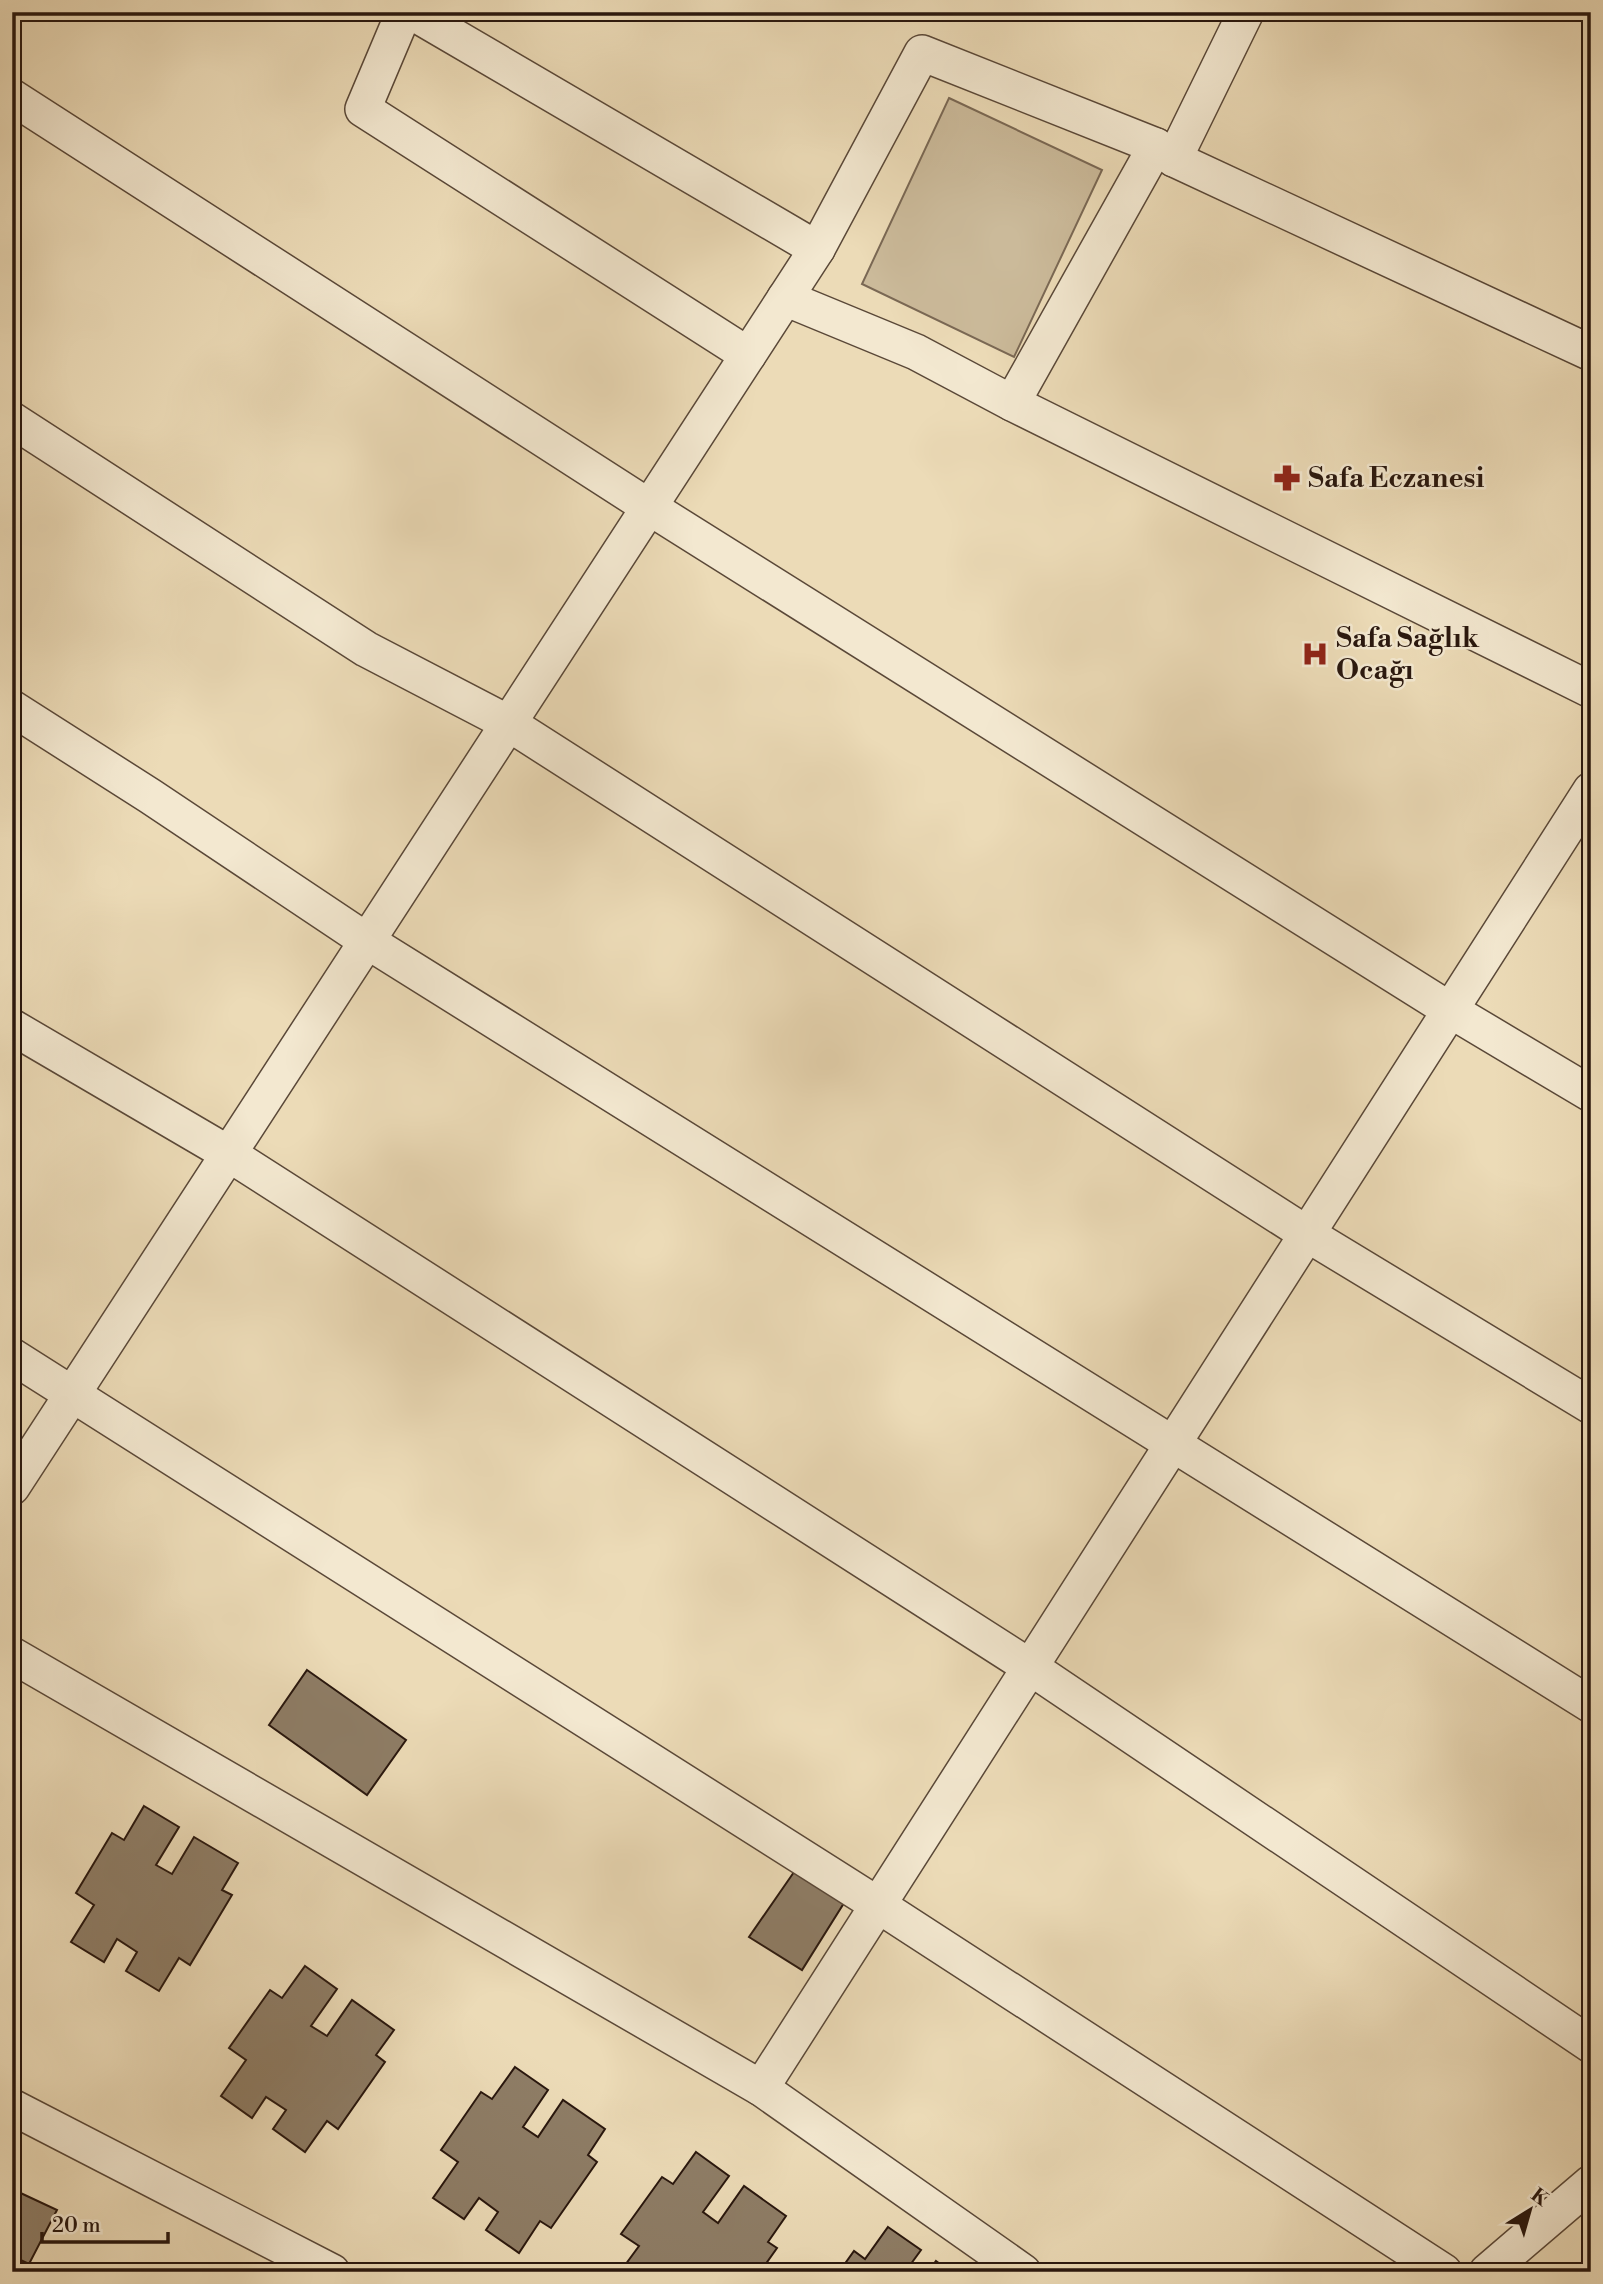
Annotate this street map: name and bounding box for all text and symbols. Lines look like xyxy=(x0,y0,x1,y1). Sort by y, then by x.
place label: Safa Eczanesi xyxy=(1308,461,1484,496)
pharmacy icon: Safa Eczanesi xyxy=(1272,463,1302,493)
place label: Safa Sağlık Ocağı xyxy=(1336,621,1480,688)
hospital icon: Safa Sağlık Ocağı xyxy=(1300,639,1330,669)
north arrow xyxy=(1494,2176,1564,2246)
text: K xyxy=(1526,2183,1553,2212)
scale bar xyxy=(42,2200,168,2244)
text: 20 m xyxy=(52,2213,101,2239)

